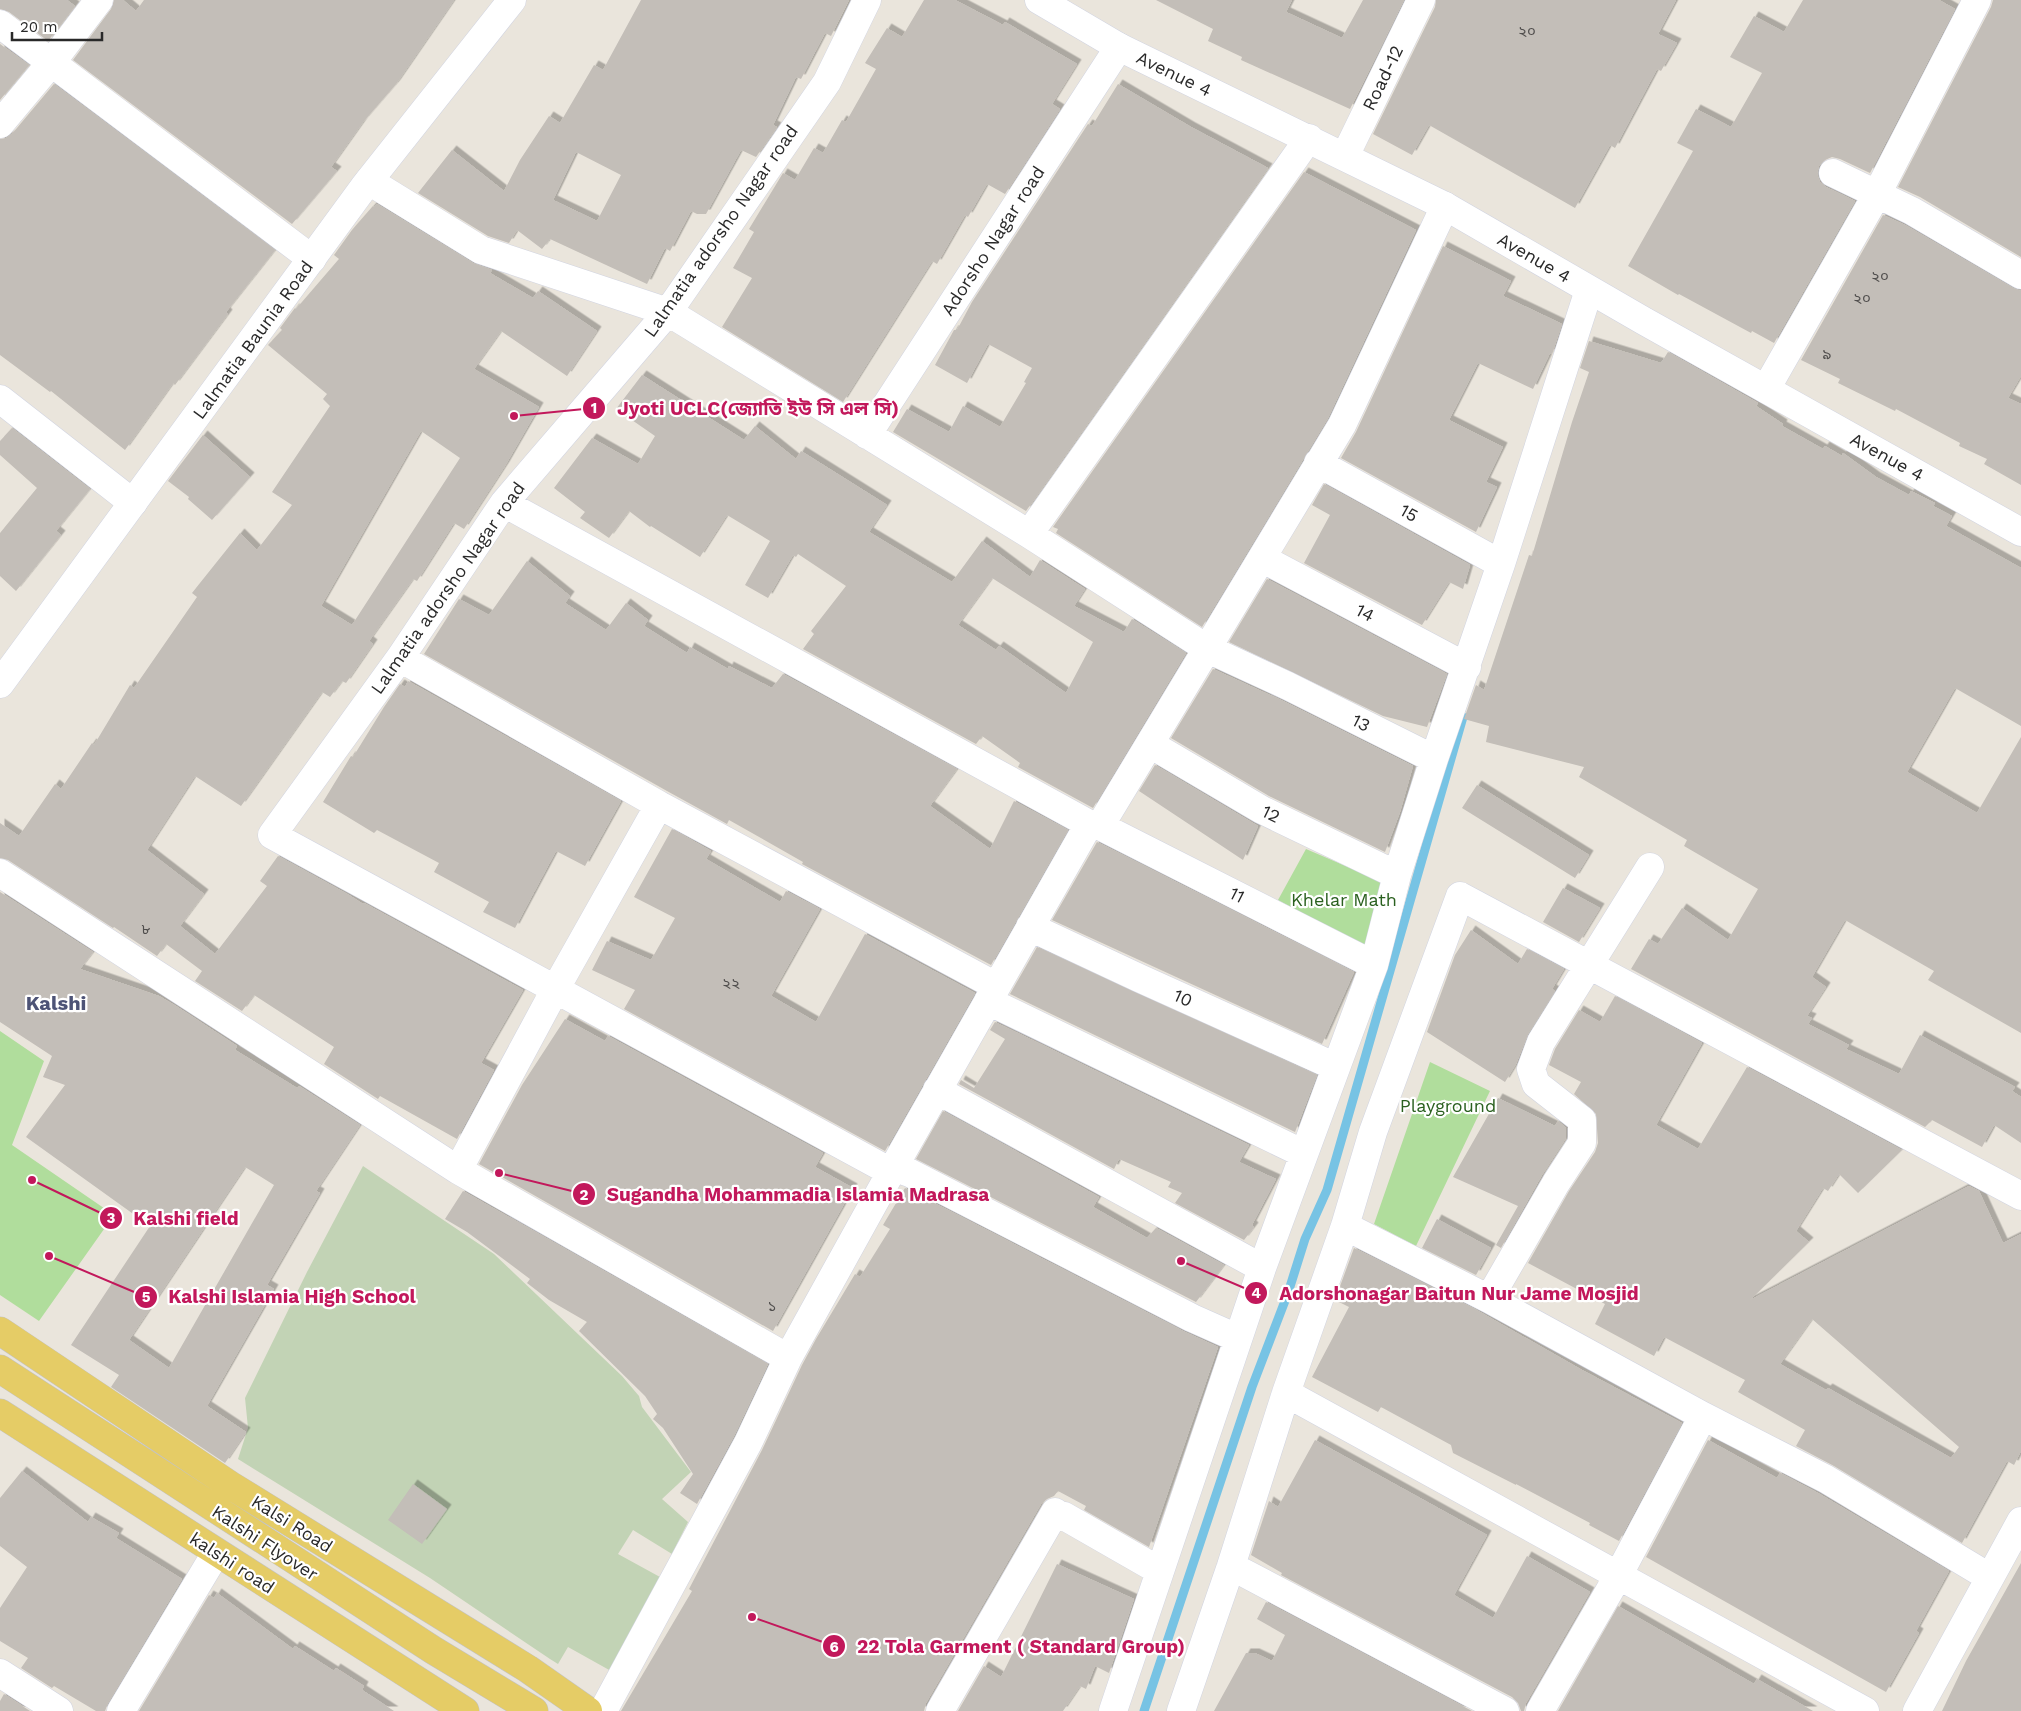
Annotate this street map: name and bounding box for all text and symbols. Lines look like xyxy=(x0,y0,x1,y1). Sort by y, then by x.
scale bar xyxy=(12,10,102,42)
text: 20 m xyxy=(20,18,58,36)
house number: ২০ xyxy=(1518,22,1536,40)
street label: Road-12 xyxy=(1358,42,1407,114)
street label: Avenue 4 xyxy=(1133,46,1215,101)
street label: Lalmatia adorsho Nagar road xyxy=(639,121,802,341)
street label: Adorsho Nagar road xyxy=(936,162,1049,319)
street label: Avenue 4 xyxy=(1494,228,1574,287)
street label: Lalmatia Baunia Road xyxy=(188,256,317,423)
house number: ২০ xyxy=(1871,267,1889,285)
house number: ২০ xyxy=(1853,289,1871,307)
house number: ৯ xyxy=(1823,345,1832,363)
callout: Jyoti UCLC(জ্যোতি ইউ সি এল সি) xyxy=(582,391,909,425)
text: Jyoti UCLC(জ্যোতি ইউ সি এল সি) xyxy=(617,397,899,420)
text: 1 xyxy=(591,399,597,417)
street label: Avenue 4 xyxy=(1847,428,1928,485)
street label: Lalmatia adorsho Nagar road xyxy=(366,478,529,698)
street label: 15 xyxy=(1396,499,1422,526)
street label: 14 xyxy=(1352,599,1378,626)
street label: 13 xyxy=(1349,709,1374,736)
street label: 12 xyxy=(1259,800,1284,827)
street label: 11 xyxy=(1226,882,1248,907)
park label: Khelar Math xyxy=(1291,889,1397,910)
house number: ৮ xyxy=(142,920,151,938)
house number: ২২ xyxy=(722,974,740,992)
street label: 10 xyxy=(1171,984,1196,1011)
district label: Kalshi xyxy=(26,991,86,1015)
park label: Playground xyxy=(1400,1095,1496,1116)
callout: Sugandha Mohammadia Islamia Madrasa xyxy=(572,1177,1000,1211)
text: Sugandha Mohammadia Islamia Madrasa xyxy=(607,1183,989,1206)
text: 2 xyxy=(580,1186,589,1204)
callout: Kalshi field xyxy=(98,1201,249,1235)
text: Kalshi field xyxy=(133,1207,239,1230)
text: 3 xyxy=(107,1209,116,1227)
callout: Adorshonagar Baitun Nur Jame Mosjid xyxy=(1244,1276,1649,1310)
callout: Kalshi Islamia High School xyxy=(134,1280,426,1314)
text: Adorshonagar Baitun Nur Jame Mosjid xyxy=(1279,1282,1639,1305)
text: 4 xyxy=(1251,1284,1261,1302)
text: Kalshi Islamia High School xyxy=(168,1285,417,1308)
text: 5 xyxy=(142,1288,151,1306)
house number: ১ xyxy=(768,1298,776,1316)
street label: Kalsi Road xyxy=(248,1490,337,1557)
street label: Kalshi Flyover xyxy=(208,1501,322,1585)
street label: kalshi road xyxy=(186,1527,279,1598)
callout: 22 Tola Garment ( Standard Group) xyxy=(822,1629,1195,1663)
text: 22 Tola Garment ( Standard Group) xyxy=(857,1635,1185,1658)
text: 6 xyxy=(829,1638,839,1656)

